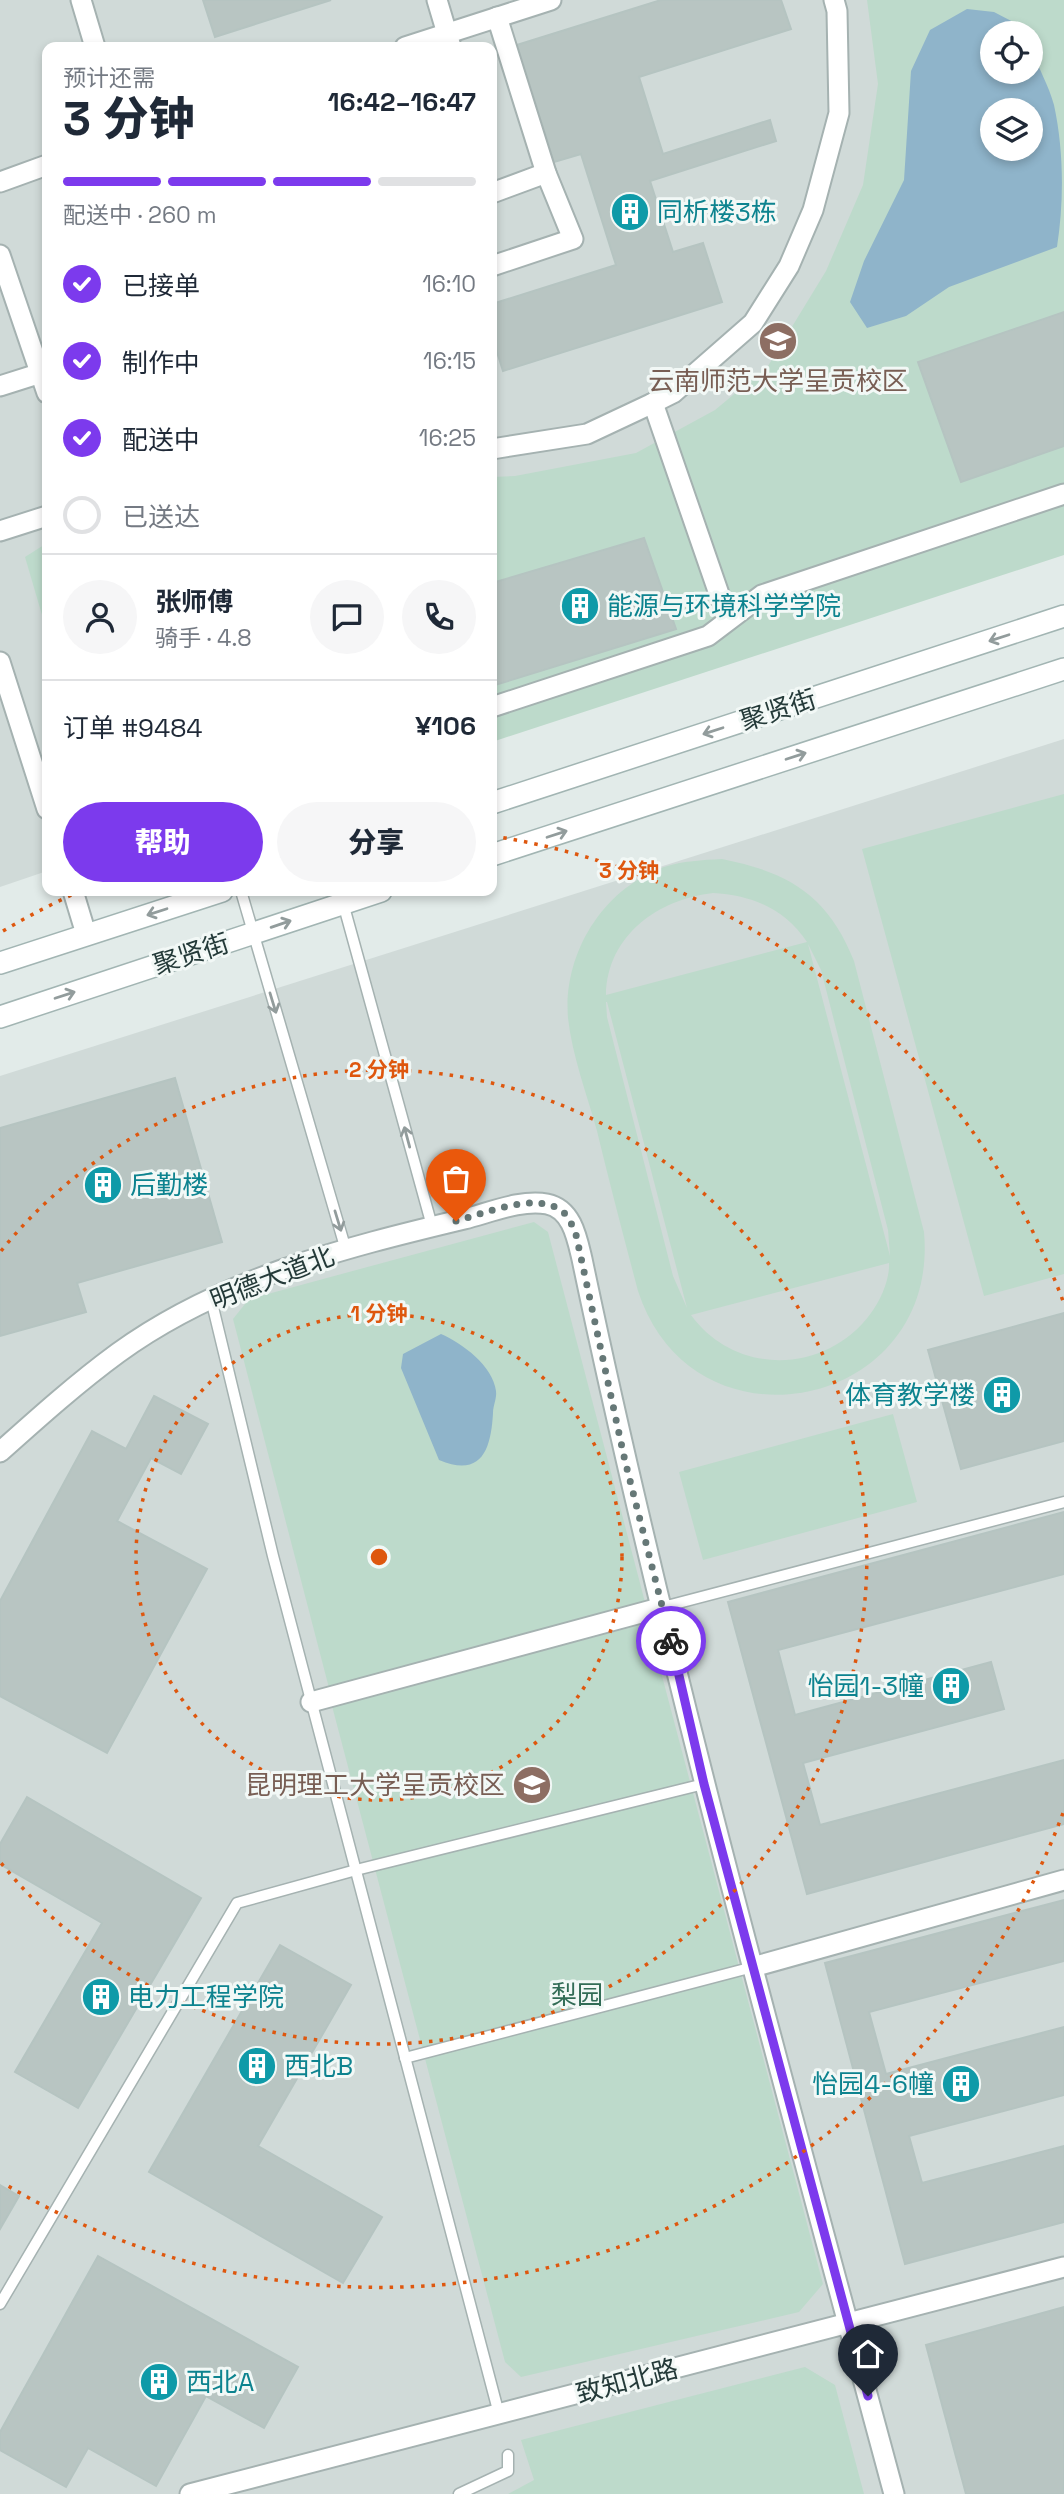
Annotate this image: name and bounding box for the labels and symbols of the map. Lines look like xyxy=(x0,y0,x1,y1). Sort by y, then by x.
building icon: 同析楼3栋 xyxy=(609,191,651,233)
place label: 同析楼3栋 xyxy=(657,195,777,229)
school or university icon: 云南师范大学呈贡校区 xyxy=(757,320,799,362)
place label: 云南师范大学呈贡校区 xyxy=(648,364,908,398)
building icon: 能源与环境科学学院 xyxy=(559,585,601,627)
place label: 能源与环境科学学院 xyxy=(607,589,841,623)
one-way arrow xyxy=(988,632,1010,645)
street label: 聚贤街 xyxy=(736,682,820,738)
one-way arrow xyxy=(702,725,724,738)
one-way arrow xyxy=(785,749,807,761)
one-way arrow xyxy=(545,827,567,839)
text: 3 分钟 xyxy=(599,857,659,884)
one-way arrow xyxy=(147,906,169,919)
one-way arrow xyxy=(270,917,292,930)
street label: 聚贤街 xyxy=(149,926,233,982)
one-way arrow xyxy=(53,988,75,1000)
one-way arrow xyxy=(268,992,281,1014)
text: 2 分钟 xyxy=(349,1056,409,1083)
one-way arrow xyxy=(400,1126,413,1148)
pin xyxy=(426,1149,486,1221)
building icon: 后勤楼 xyxy=(82,1164,124,1206)
place label: 后勤楼 xyxy=(130,1168,208,1202)
one-way arrow xyxy=(332,1210,345,1232)
street label: 明德大道北 xyxy=(205,1239,339,1317)
text: 1 分钟 xyxy=(351,1300,407,1327)
building icon: 体育教学楼 xyxy=(981,1374,1023,1416)
place label: 体育教学楼 xyxy=(845,1378,975,1412)
centre of rings xyxy=(367,1545,391,1569)
courier xyxy=(636,1606,706,1676)
building icon: 怡园1-3幢 xyxy=(930,1665,972,1707)
place label: 怡园1-3幢 xyxy=(808,1669,924,1703)
school or university icon: 昆明理工大学呈贡校区 xyxy=(511,1764,553,1806)
place label: 昆明理工大学呈贡校区 xyxy=(245,1768,505,1802)
building icon: 电力工程学院 xyxy=(80,1976,122,2018)
park label: 梨园 xyxy=(551,1978,603,2012)
place label: 电力工程学院 xyxy=(128,1980,284,2014)
building icon: 西北B xyxy=(236,2045,278,2087)
place label: 西北B xyxy=(284,2049,353,2083)
building icon: 怡园4-6幢 xyxy=(940,2063,982,2105)
place label: 怡园4-6幢 xyxy=(812,2067,934,2101)
pin xyxy=(838,2324,898,2396)
street label: 致知北路 xyxy=(572,2351,682,2411)
building icon: 西北A xyxy=(138,2361,180,2403)
place label: 西北A xyxy=(186,2365,254,2399)

